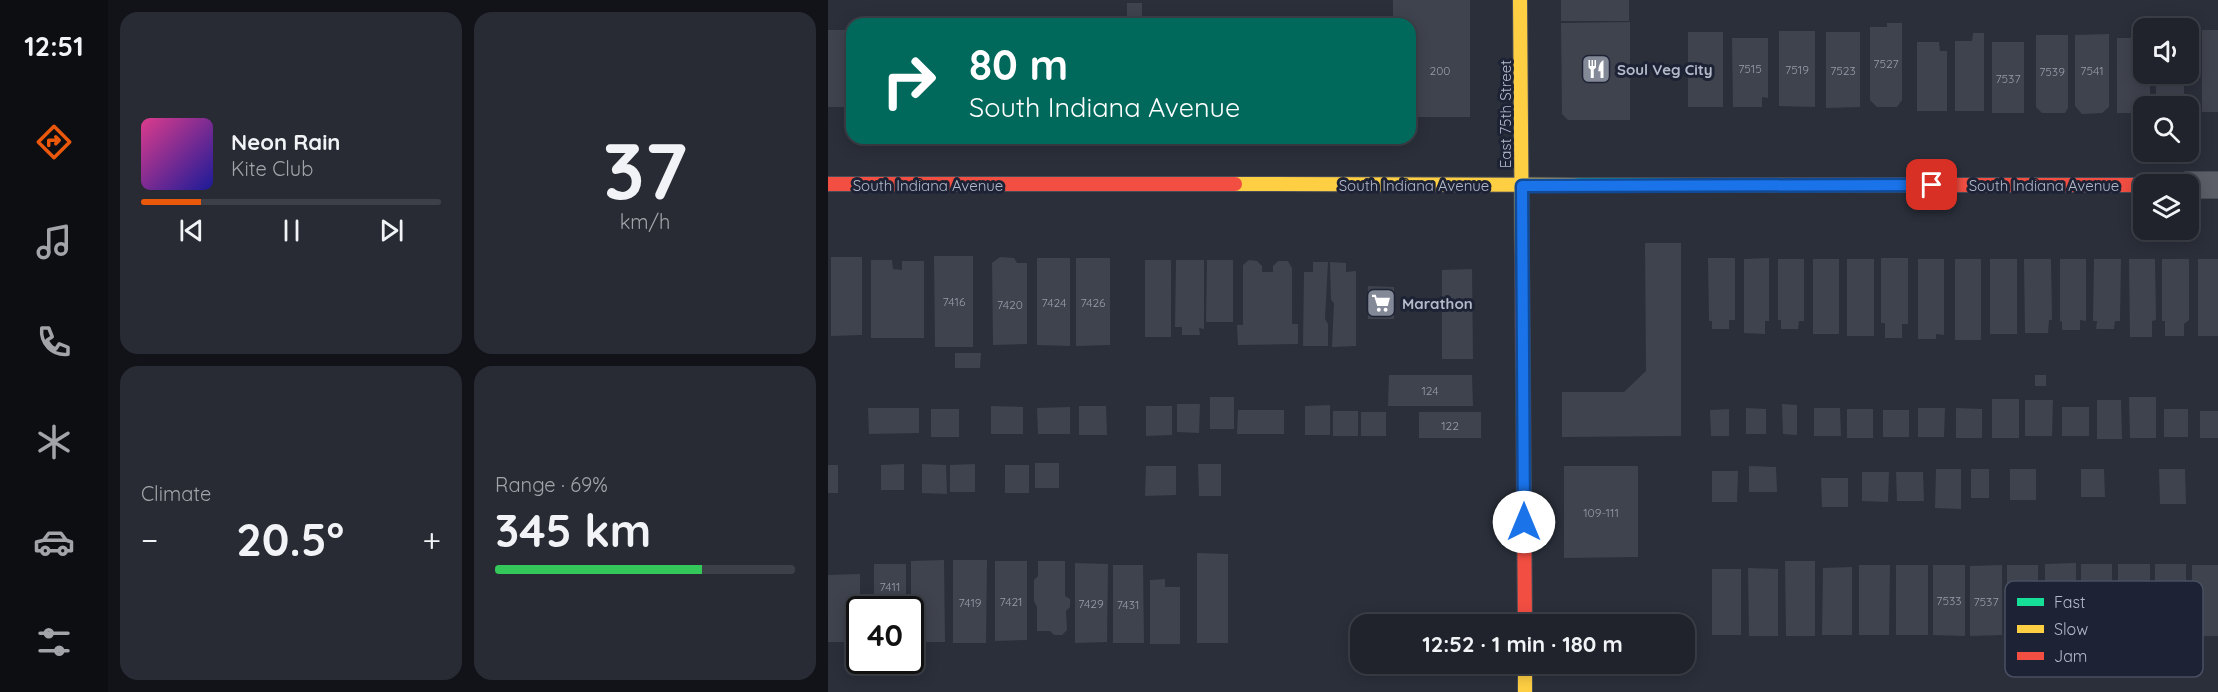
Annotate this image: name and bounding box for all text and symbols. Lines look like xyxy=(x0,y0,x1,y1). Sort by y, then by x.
map controls xyxy=(2133,18,2199,240)
button: sound xyxy=(2133,18,2199,84)
text: 12:51 xyxy=(24,29,84,63)
text: 80 m xyxy=(969,38,1068,91)
icon: right xyxy=(870,42,948,120)
restaurant icon: Soul Veg City xyxy=(1580,53,1612,85)
house number: 7527 xyxy=(1873,56,1899,71)
street label: East 75th Street xyxy=(1496,60,1515,168)
place label: Soul Veg City xyxy=(1617,60,1713,79)
house number: 7515 xyxy=(1738,61,1762,76)
house number: 7519 xyxy=(1785,62,1809,77)
house number: 200 xyxy=(1430,63,1450,78)
house number: 7523 xyxy=(1830,63,1856,78)
house number: 7541 xyxy=(2080,63,2104,78)
house number: 7539 xyxy=(2039,64,2065,79)
house number: 7537 xyxy=(1995,71,2021,86)
text: South Indiana Avenue xyxy=(969,90,1240,124)
button: search xyxy=(2133,96,2199,162)
icon: directions xyxy=(33,121,75,163)
text: 37 xyxy=(603,121,687,219)
text: Neon Rain xyxy=(231,128,340,156)
text: Kite Club xyxy=(231,156,313,181)
pin xyxy=(1906,159,1957,210)
icon: arrive xyxy=(1915,168,1948,201)
button: layers xyxy=(2133,174,2199,240)
street label: South Indiana Avenue xyxy=(853,176,1003,195)
street label: South Indiana Avenue xyxy=(1339,176,1489,195)
street label: South Indiana Avenue xyxy=(1969,176,2119,195)
text: km/h xyxy=(620,209,670,234)
icon: previous xyxy=(175,214,208,247)
icon: pause xyxy=(275,214,308,247)
icon: next xyxy=(375,214,408,247)
icon: music xyxy=(33,221,75,263)
supermarket icon: Marathon xyxy=(1365,287,1397,319)
house number: 7416 xyxy=(943,294,966,309)
place label: Marathon xyxy=(1402,294,1473,313)
house number: 7424 xyxy=(1042,295,1066,310)
house number: 7426 xyxy=(1080,295,1106,310)
house number: 7420 xyxy=(997,297,1023,312)
icon: phone xyxy=(33,321,75,363)
house number: 124 xyxy=(1421,383,1439,398)
house number: 122 xyxy=(1441,418,1459,433)
icon: climate xyxy=(33,421,75,463)
text: Range · 69% xyxy=(495,472,608,497)
text: Climate xyxy=(141,481,211,506)
position arrow xyxy=(1492,490,1556,554)
text: 345 km xyxy=(495,502,651,558)
house number: 109-111 xyxy=(1583,505,1619,520)
text: 20.5° xyxy=(236,511,344,567)
text: − xyxy=(141,519,158,560)
text: + xyxy=(422,519,441,560)
icon: car xyxy=(33,521,75,563)
house number: 7411 xyxy=(880,579,900,594)
legend xyxy=(2005,581,2203,677)
text: Fast xyxy=(2054,592,2085,612)
house number: 7533 xyxy=(1936,593,1962,608)
house number: 7421 xyxy=(999,594,1023,609)
house number: 7537 xyxy=(1973,594,1999,609)
house number: 7419 xyxy=(958,595,982,610)
speed limit sign: 40 xyxy=(846,596,924,674)
house number: 7429 xyxy=(1078,596,1104,611)
house number: 7431 xyxy=(1117,597,1139,612)
text: Slow xyxy=(2054,619,2088,639)
icon: filters xyxy=(33,621,75,663)
text: 12:52 · 1 min · 180 m xyxy=(1422,630,1623,658)
text: Jam xyxy=(2054,646,2087,666)

